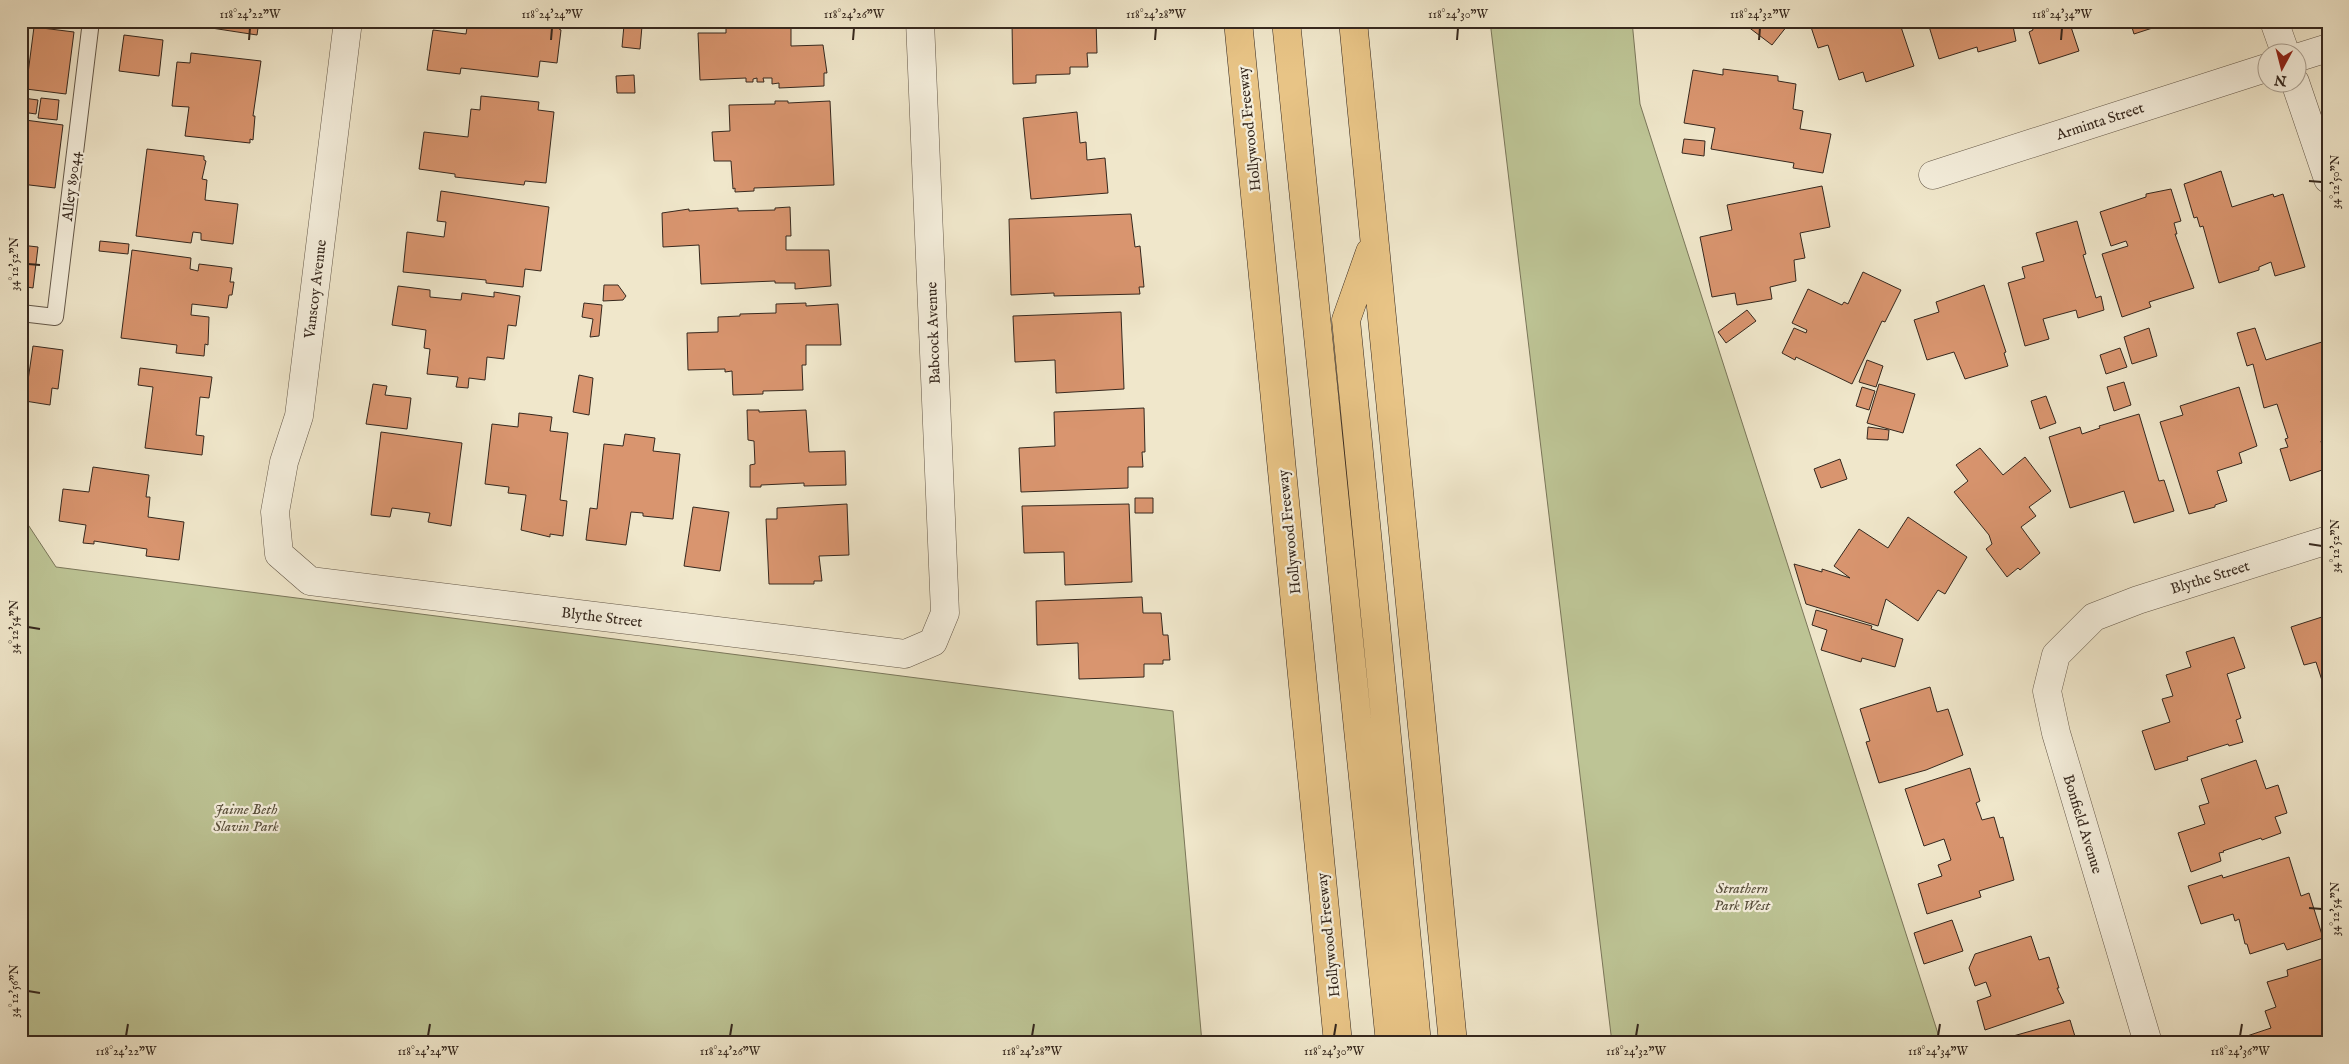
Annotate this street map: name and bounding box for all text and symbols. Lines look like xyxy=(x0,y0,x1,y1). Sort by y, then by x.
text: 118°24'22"W xyxy=(220,7,281,22)
text: 118°24'24"W xyxy=(521,7,583,22)
text: 118°24'26"W xyxy=(824,7,885,22)
text: 118°24'28"W xyxy=(1126,7,1187,22)
text: 118°24'30"W xyxy=(1428,7,1489,22)
text: 118°24'32"W xyxy=(1730,7,1790,22)
text: 118°24'34"W xyxy=(2032,7,2093,22)
north arrow xyxy=(2256,42,2306,92)
street label: Hollywood Freeway xyxy=(1233,65,1266,192)
text: N xyxy=(2273,70,2289,90)
street label: Arminta Street xyxy=(2053,98,2147,145)
street label: Alley 89044 xyxy=(58,149,85,223)
text: 34°12'50"N xyxy=(2328,154,2343,209)
text: 34°12'52"N xyxy=(7,236,22,291)
street label: Vanscoy Avenue xyxy=(300,238,331,341)
street label: Babcock Avenue xyxy=(922,281,945,385)
street label: Hollywood Freeway xyxy=(1273,468,1306,595)
text: 34°12'52"N xyxy=(2328,518,2343,573)
street label: Blythe Street xyxy=(2168,556,2252,599)
text: 34°12'54"N xyxy=(7,599,22,654)
street label: Blythe Street xyxy=(560,603,644,632)
street label: Bonfield Avenue xyxy=(2058,772,2107,876)
park label: Jaime Beth Slavin Park xyxy=(213,800,279,836)
street label: Hollywood Freeway xyxy=(1312,871,1345,998)
park label: Strathern Park West xyxy=(1714,879,1771,915)
text: 34°12'54"N xyxy=(2328,881,2343,936)
text: 34°12'56"N xyxy=(7,964,22,1018)
text: 118°24'22"W xyxy=(96,1044,157,1059)
text: 118°24'24"W xyxy=(397,1044,459,1059)
text: 118°24'26"W xyxy=(700,1044,761,1059)
text: 118°24'28"W xyxy=(1002,1044,1063,1059)
text: 118°24'30"W xyxy=(1304,1044,1365,1059)
text: 118°24'32"W xyxy=(1606,1044,1666,1059)
text: 118°24'34"W xyxy=(1908,1044,1969,1059)
text: 118°24'36"W xyxy=(2210,1044,2270,1059)

